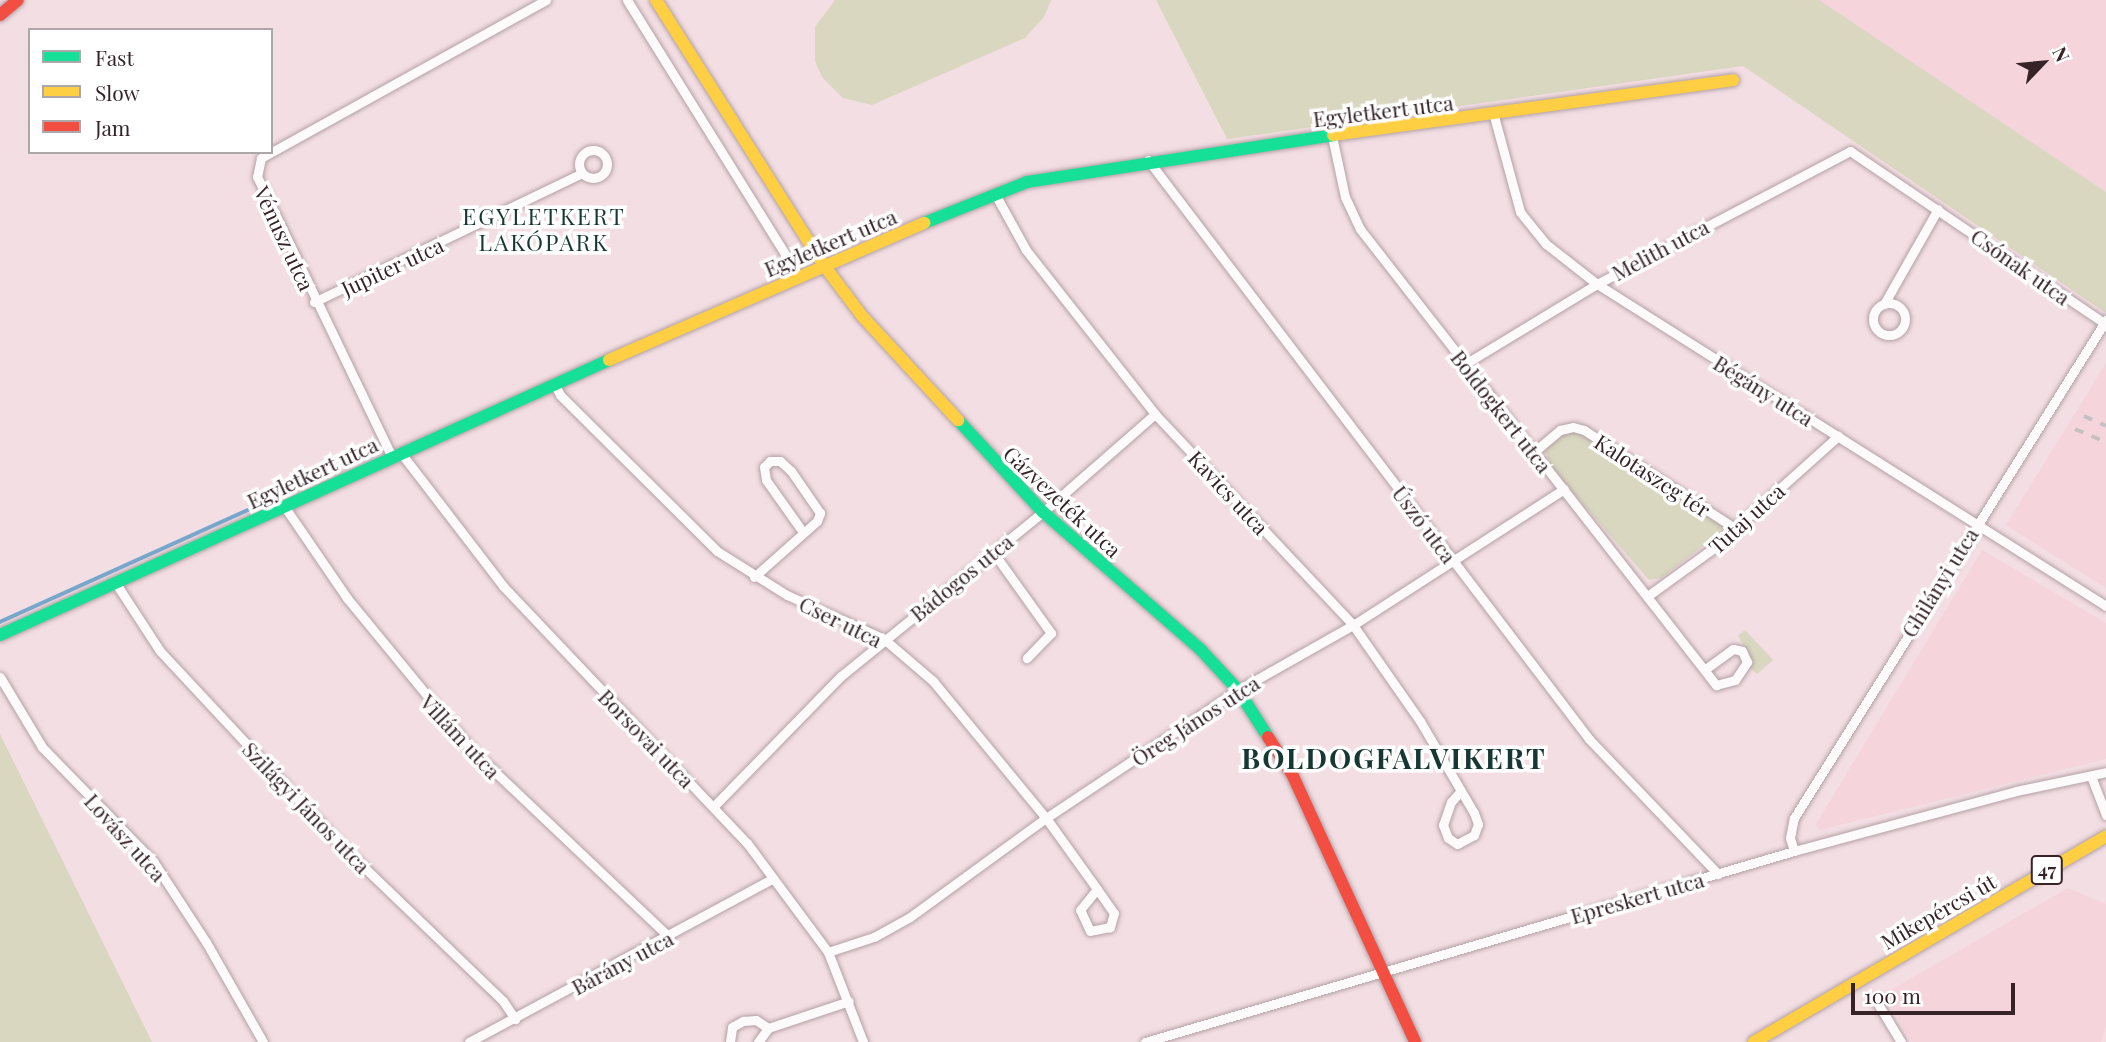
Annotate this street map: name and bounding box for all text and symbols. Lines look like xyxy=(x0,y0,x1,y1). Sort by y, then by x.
legend xyxy=(28,28,273,154)
north arrow xyxy=(2008,28,2078,98)
text: N xyxy=(2047,42,2077,66)
text: Fast xyxy=(95,43,134,71)
text: Slow xyxy=(95,78,140,106)
street label: Egyletkert utca xyxy=(1311,89,1455,131)
text: Jam xyxy=(95,113,131,141)
street label: Vénusz utca xyxy=(250,182,320,294)
district label: EGYLETKERT LAKÓPARK xyxy=(463,202,625,256)
street label: Egyletkert utca xyxy=(760,203,900,281)
street label: Melith utca xyxy=(1607,213,1713,285)
street label: Csónak utca xyxy=(1967,223,2075,309)
street label: Jupiter utca xyxy=(337,231,447,301)
street label: Boldogkert utca xyxy=(1446,345,1558,477)
street label: Bégány utca xyxy=(1709,349,1819,431)
street label: Kalotaszeg tér xyxy=(1590,428,1716,522)
street label: Egyletkert utca xyxy=(243,431,381,513)
street label: Gázvezeték utca xyxy=(999,440,1127,562)
street label: Kavics utca xyxy=(1184,445,1274,539)
street label: Tutaj utca xyxy=(1703,478,1789,558)
street label: Úszó utca xyxy=(1388,480,1462,568)
street label: Ghilányi utca xyxy=(1895,523,1983,641)
street label: Bádogos utca xyxy=(905,528,1017,626)
street label: Cser utca xyxy=(795,590,887,652)
street label: Öreg János utca xyxy=(1126,669,1264,771)
street label: Borsovai utca xyxy=(594,684,700,792)
street label: Villám utca xyxy=(416,689,506,783)
street label: Szilágyi János utca xyxy=(238,736,376,878)
district label: BOLDOGFALVIKERT xyxy=(1243,741,1545,775)
street label: Lovász utca xyxy=(80,788,172,886)
road number: 47 xyxy=(2030,855,2064,886)
street label: Epreskert utca xyxy=(1567,866,1707,928)
street label: Mikepércsi út xyxy=(1876,868,2000,954)
street label: Bárány utca xyxy=(567,925,677,999)
scale bar xyxy=(1854,968,2018,1012)
text: 100 m xyxy=(1864,981,1921,1009)

